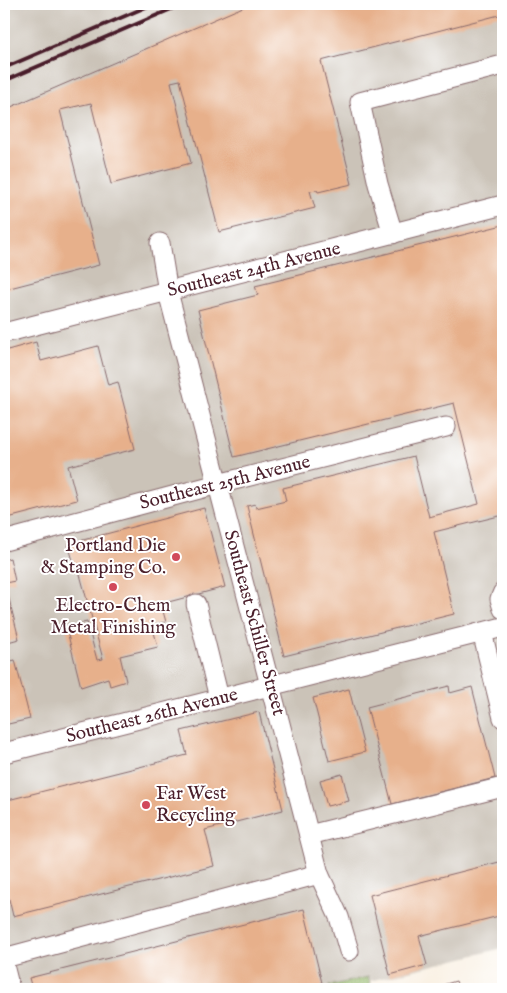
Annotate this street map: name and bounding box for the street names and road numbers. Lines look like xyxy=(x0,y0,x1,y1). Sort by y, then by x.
street label: Southeast 24th Avenue xyxy=(165,237,343,303)
street label: Southeast 25th Avenue xyxy=(137,450,313,516)
street label: Southeast Schiller Street xyxy=(218,528,290,719)
street label: Southeast 26th Avenue xyxy=(64,683,241,749)

